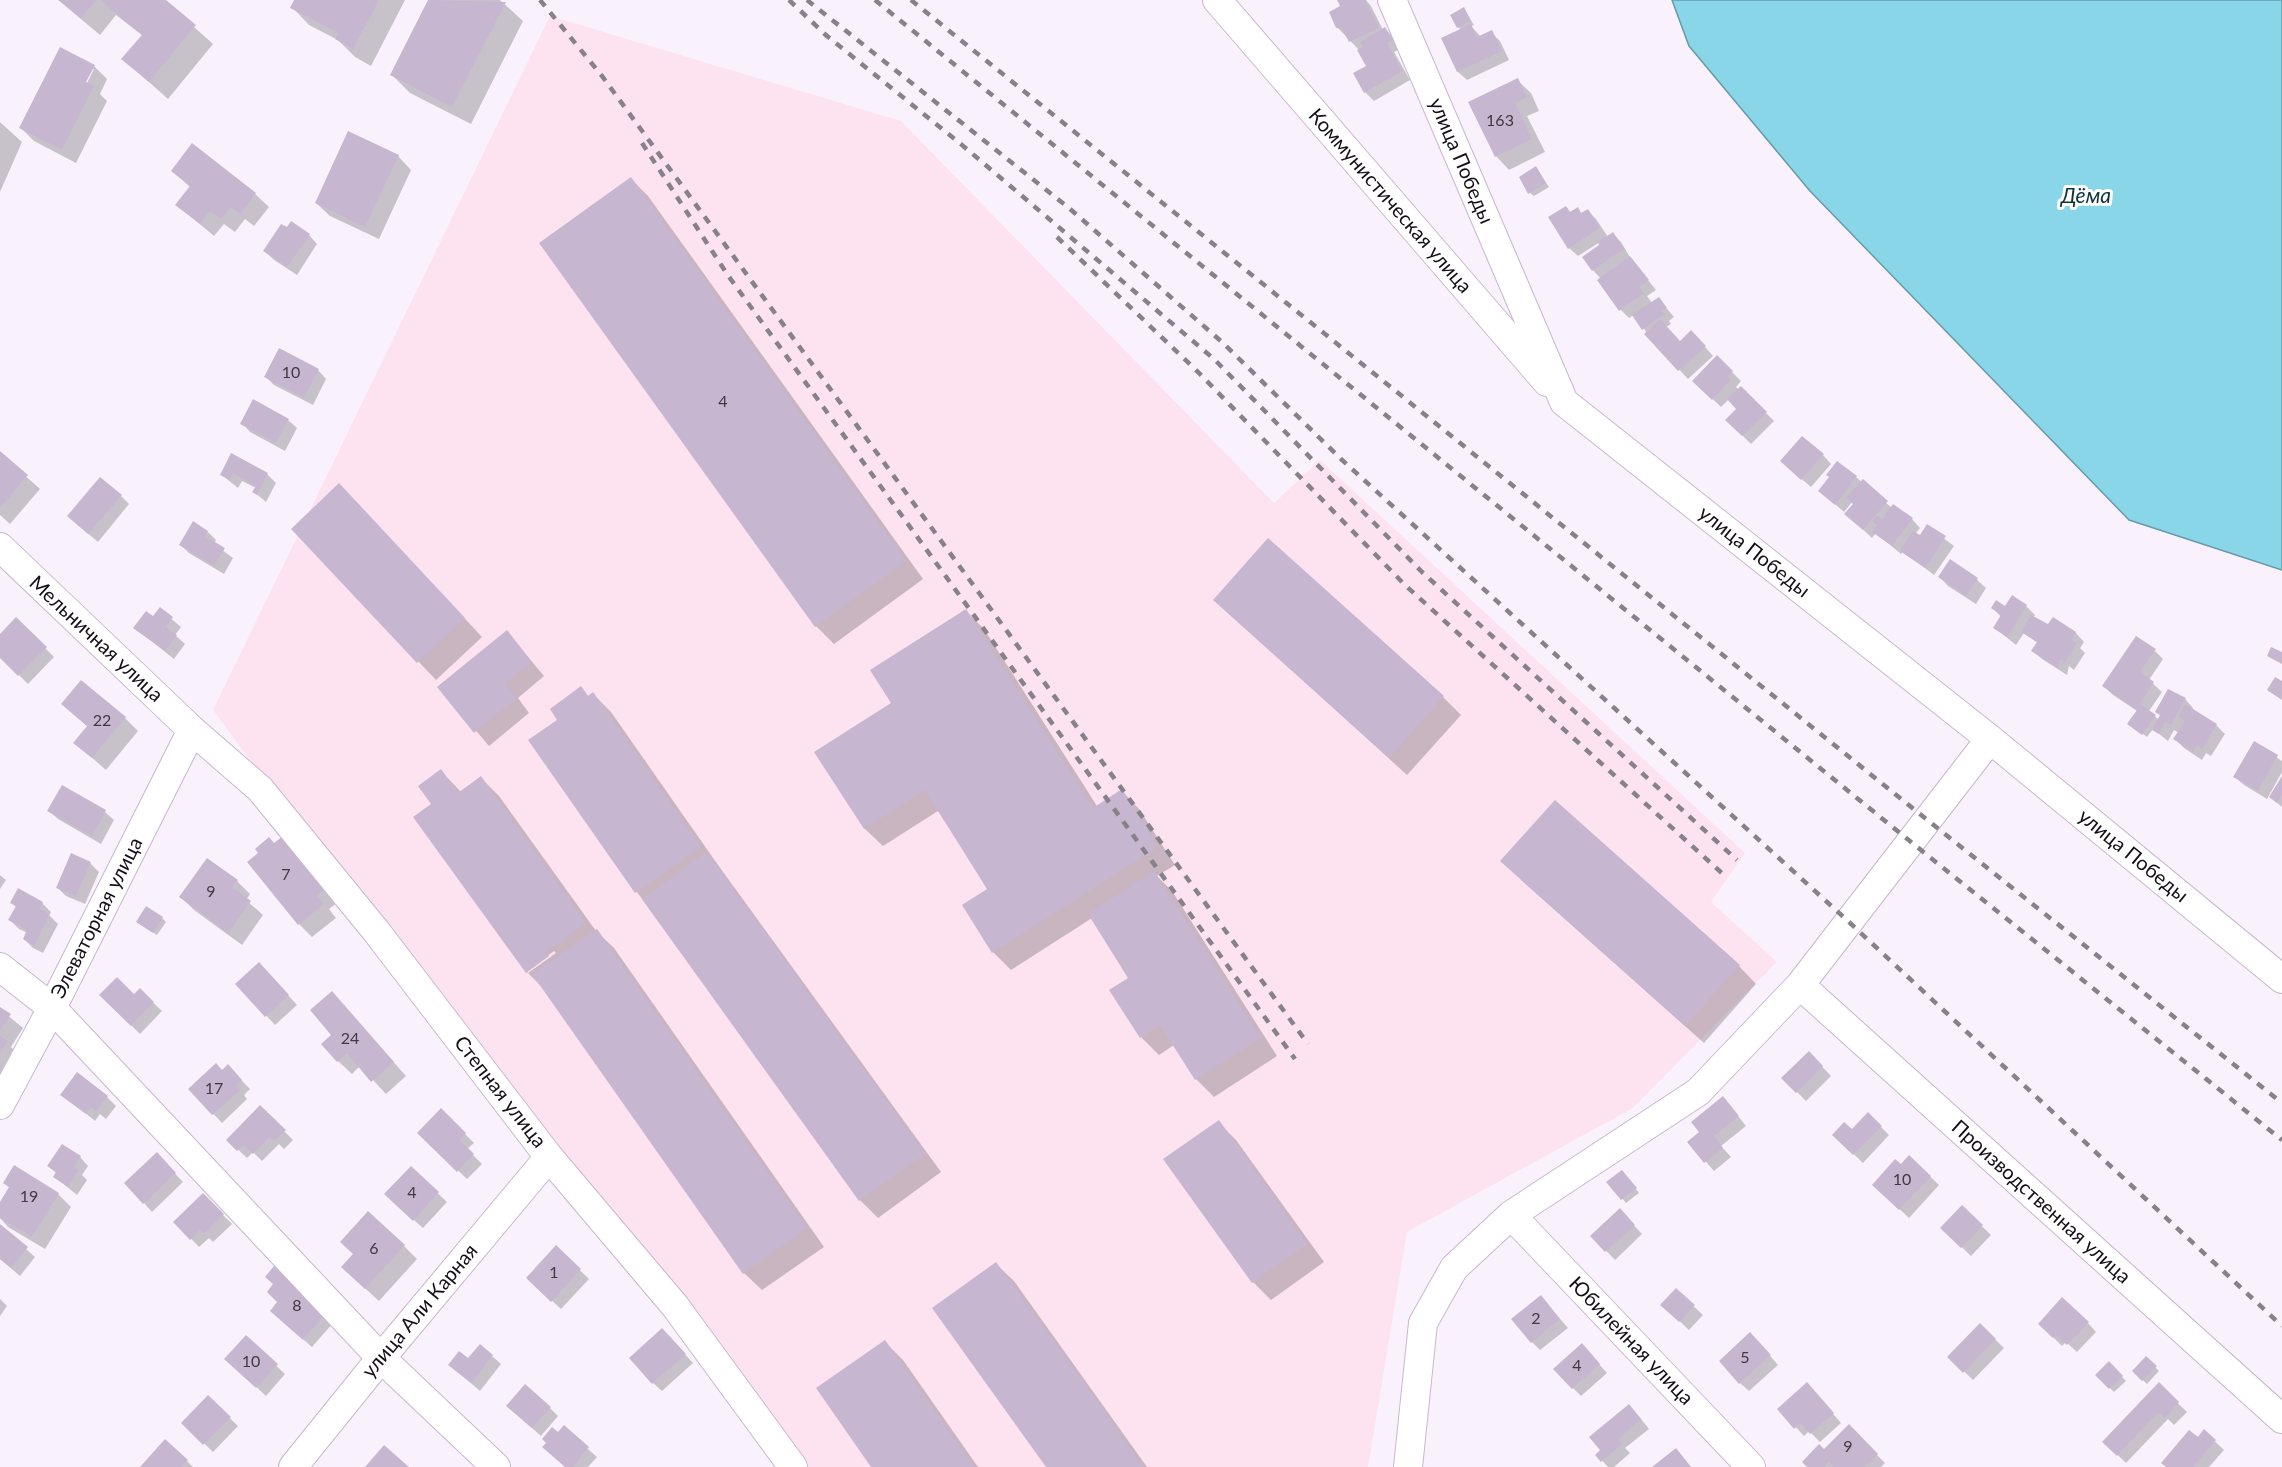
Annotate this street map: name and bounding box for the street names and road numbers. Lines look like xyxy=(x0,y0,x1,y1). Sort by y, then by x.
street label: улица Победы xyxy=(1424,94,1498,228)
street label: Коммунистическая улица xyxy=(1303,104,1477,298)
street label: улица Победы xyxy=(1694,501,1814,603)
street label: Мельничная улица xyxy=(24,571,168,707)
street label: улица Победы xyxy=(2073,804,2193,908)
street label: Элеваторная улица xyxy=(46,833,148,1003)
street label: Степная улица xyxy=(449,1031,551,1153)
street label: Производственная улица xyxy=(1946,1115,2136,1289)
street label: улица Али Карная xyxy=(357,1239,483,1383)
street label: Юбилейная улица xyxy=(1564,1272,1698,1410)

